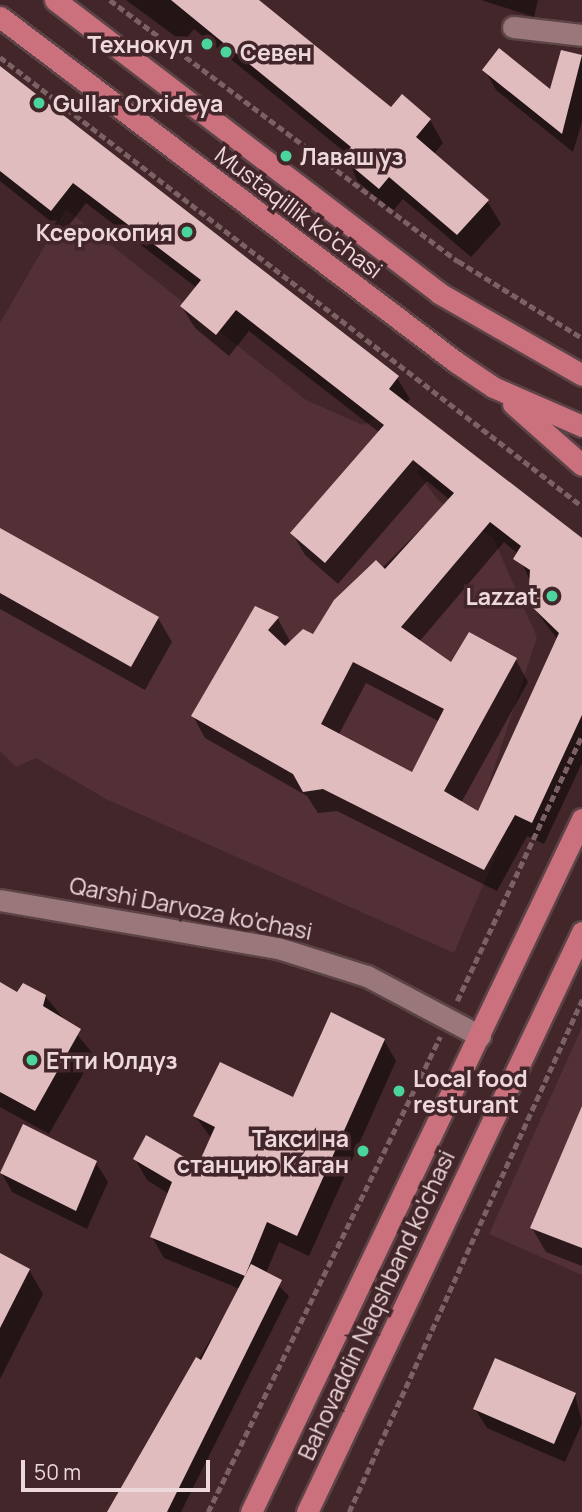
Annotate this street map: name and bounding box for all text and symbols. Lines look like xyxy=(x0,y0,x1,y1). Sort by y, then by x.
place label: Технокул xyxy=(87,30,193,58)
marker: Технокул xyxy=(199,36,215,52)
place label: Севен xyxy=(240,38,312,66)
marker: Севен xyxy=(218,44,234,60)
place label: Gullar Orxideya xyxy=(53,89,223,117)
marker: Gullar Orxideya xyxy=(31,95,47,111)
street label: Mustaqillik ko'chasi xyxy=(210,140,388,284)
place label: Лаваш уз xyxy=(300,142,404,170)
marker: Лаваш уз xyxy=(278,148,294,164)
place label: Ксерокопия xyxy=(36,218,173,246)
marker: Ксерокопия xyxy=(179,224,195,240)
place label: Lazzat xyxy=(465,582,538,610)
marker: Lazzat xyxy=(544,588,560,604)
street label: Qarshi Darvoza ko'chasi xyxy=(67,871,315,945)
place label: Етти Юлдуз xyxy=(46,1046,178,1074)
marker: Етти Юлдуз xyxy=(24,1052,40,1068)
place label: Local food resturant xyxy=(413,1064,528,1118)
marker: Local food resturant xyxy=(391,1083,407,1099)
place label: Такси на станцию Каган xyxy=(177,1124,349,1178)
marker: Такси на станцию Каган xyxy=(355,1143,371,1159)
street label: Bahovaddin Naqshband ko'chasi xyxy=(292,1146,460,1464)
scale bar xyxy=(24,1446,214,1490)
text: 50 m xyxy=(34,1458,81,1486)

